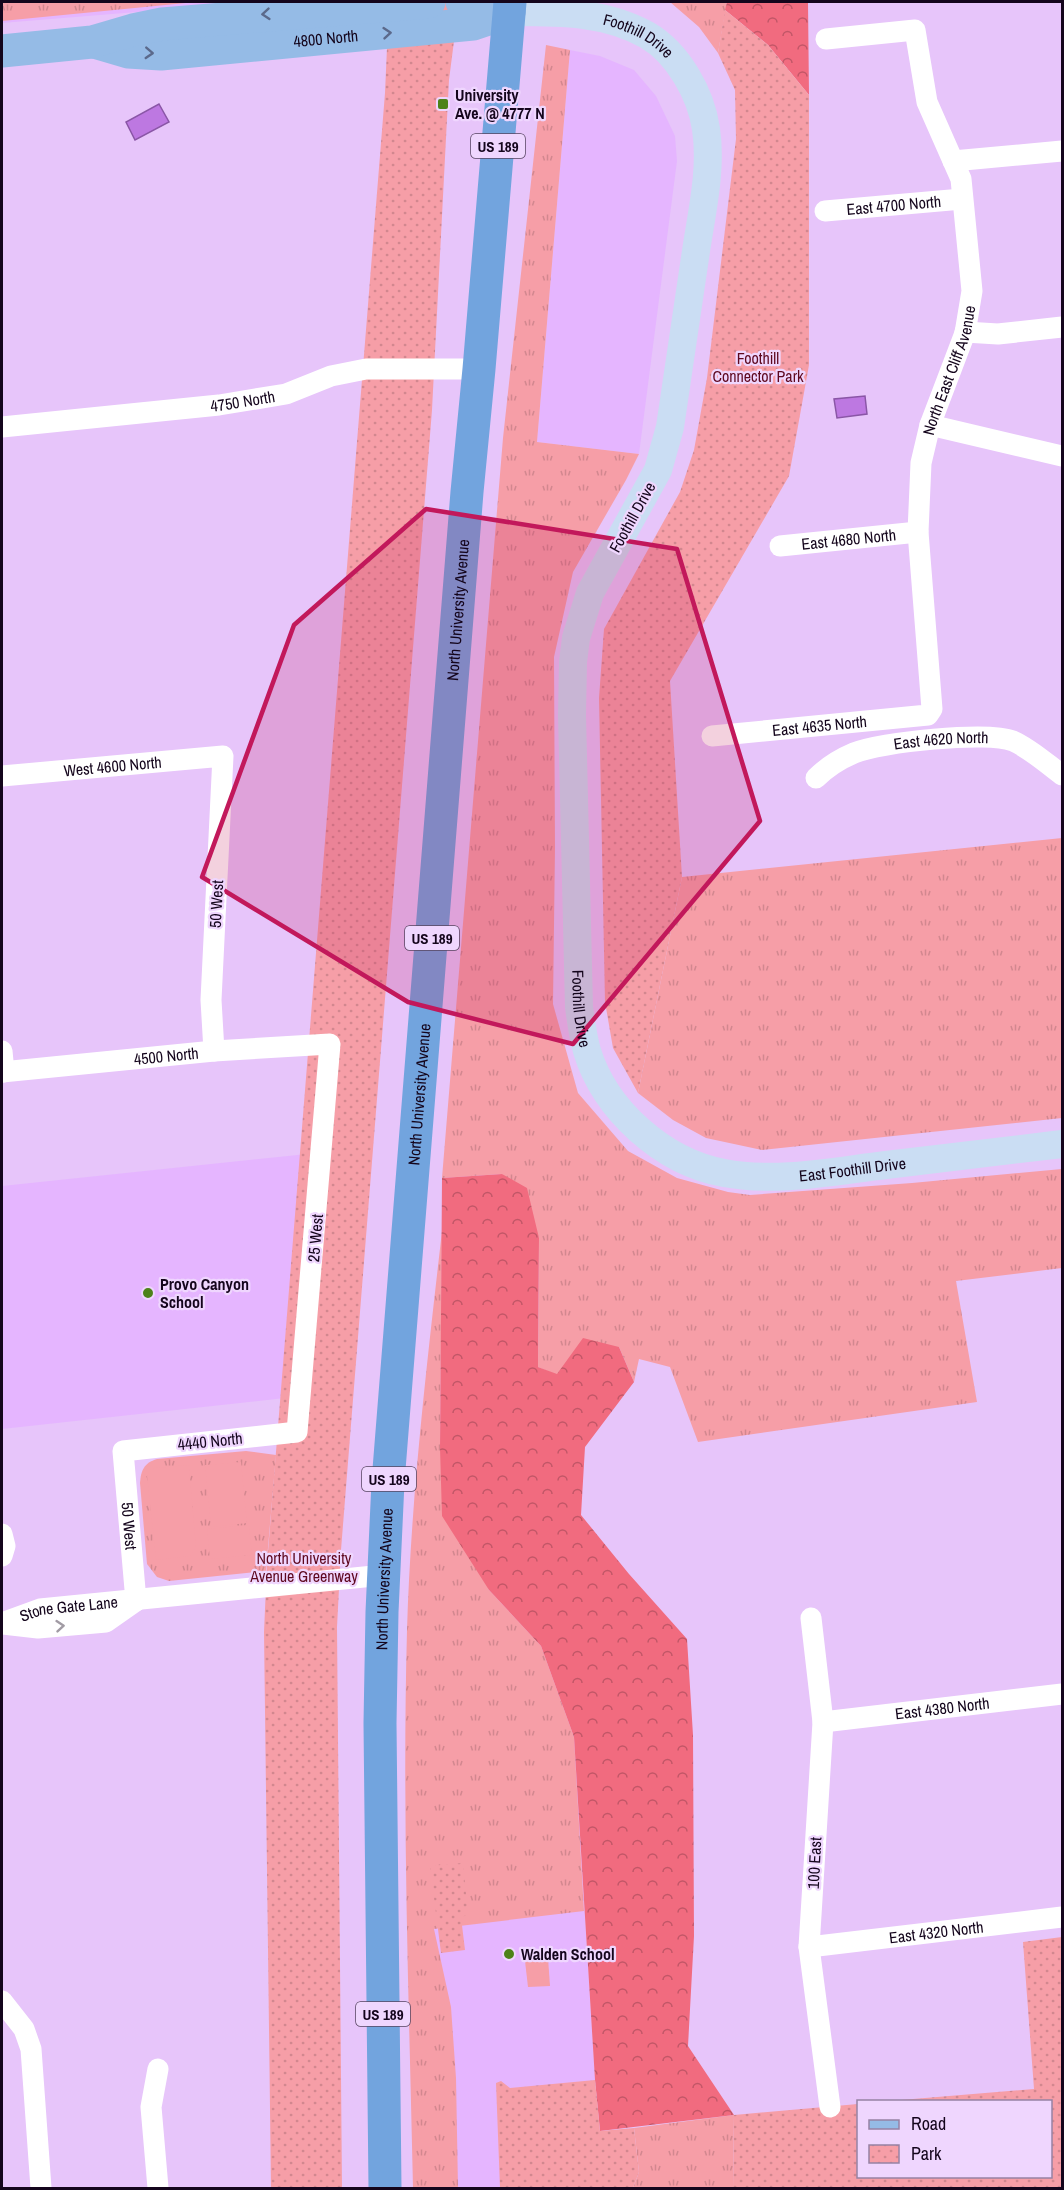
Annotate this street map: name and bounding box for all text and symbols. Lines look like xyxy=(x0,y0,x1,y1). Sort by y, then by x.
one-way arrow xyxy=(262,7,271,20)
street label: Foothill Drive xyxy=(601,8,679,62)
street label: 4800 North xyxy=(292,24,359,52)
one-way arrow xyxy=(383,27,392,40)
one-way arrow xyxy=(145,47,154,60)
place label: University Ave. @ 4777 N xyxy=(455,84,545,124)
marker: University Ave. @ 4777 N xyxy=(436,97,450,111)
road number: US 189 xyxy=(471,134,525,158)
street label: East 4700 North xyxy=(846,190,942,220)
street label: North East Cliff Avenue xyxy=(917,304,980,437)
park label: Foothill Connector Park xyxy=(712,347,804,387)
street label: 4750 North xyxy=(209,385,276,417)
street label: Foothill Drive xyxy=(604,478,660,556)
street label: East 4680 North xyxy=(800,523,897,555)
street label: North University Avenue xyxy=(441,538,474,682)
street label: East 4635 North xyxy=(771,710,868,741)
street label: East 4620 North xyxy=(892,726,989,755)
street label: West 4600 North xyxy=(63,751,162,781)
street label: 50 West xyxy=(204,879,228,928)
road number: US 189 xyxy=(405,926,459,950)
street label: Foothill Drive xyxy=(567,970,597,1049)
street label: North University Avenue xyxy=(402,1023,436,1166)
street label: 4500 North xyxy=(133,1042,200,1070)
street label: East Foothill Drive xyxy=(798,1152,907,1187)
street label: 25 West xyxy=(302,1213,328,1263)
place label: Provo Canyon School xyxy=(160,1273,249,1313)
marker: Provo Canyon School xyxy=(141,1286,155,1300)
street label: 4440 North xyxy=(177,1427,243,1455)
road number: US 189 xyxy=(362,1467,416,1491)
street label: 50 West xyxy=(116,1501,143,1551)
street label: North University Avenue xyxy=(370,1508,398,1650)
park label: North University Avenue Greenway xyxy=(249,1547,358,1587)
street label: Stone Gate Lane xyxy=(16,1590,119,1627)
one-way arrow xyxy=(55,1620,64,1633)
street label: East 4380 North xyxy=(894,1692,991,1724)
street label: 100 East xyxy=(802,1836,826,1889)
street label: East 4320 North xyxy=(888,1915,985,1948)
place label: Walden School xyxy=(521,1943,615,1965)
marker: Walden School xyxy=(502,1947,516,1961)
road number: US 189 xyxy=(356,2002,410,2026)
legend xyxy=(857,2100,1052,2178)
text: Road xyxy=(911,2111,946,2136)
text: Park xyxy=(911,2141,942,2166)

